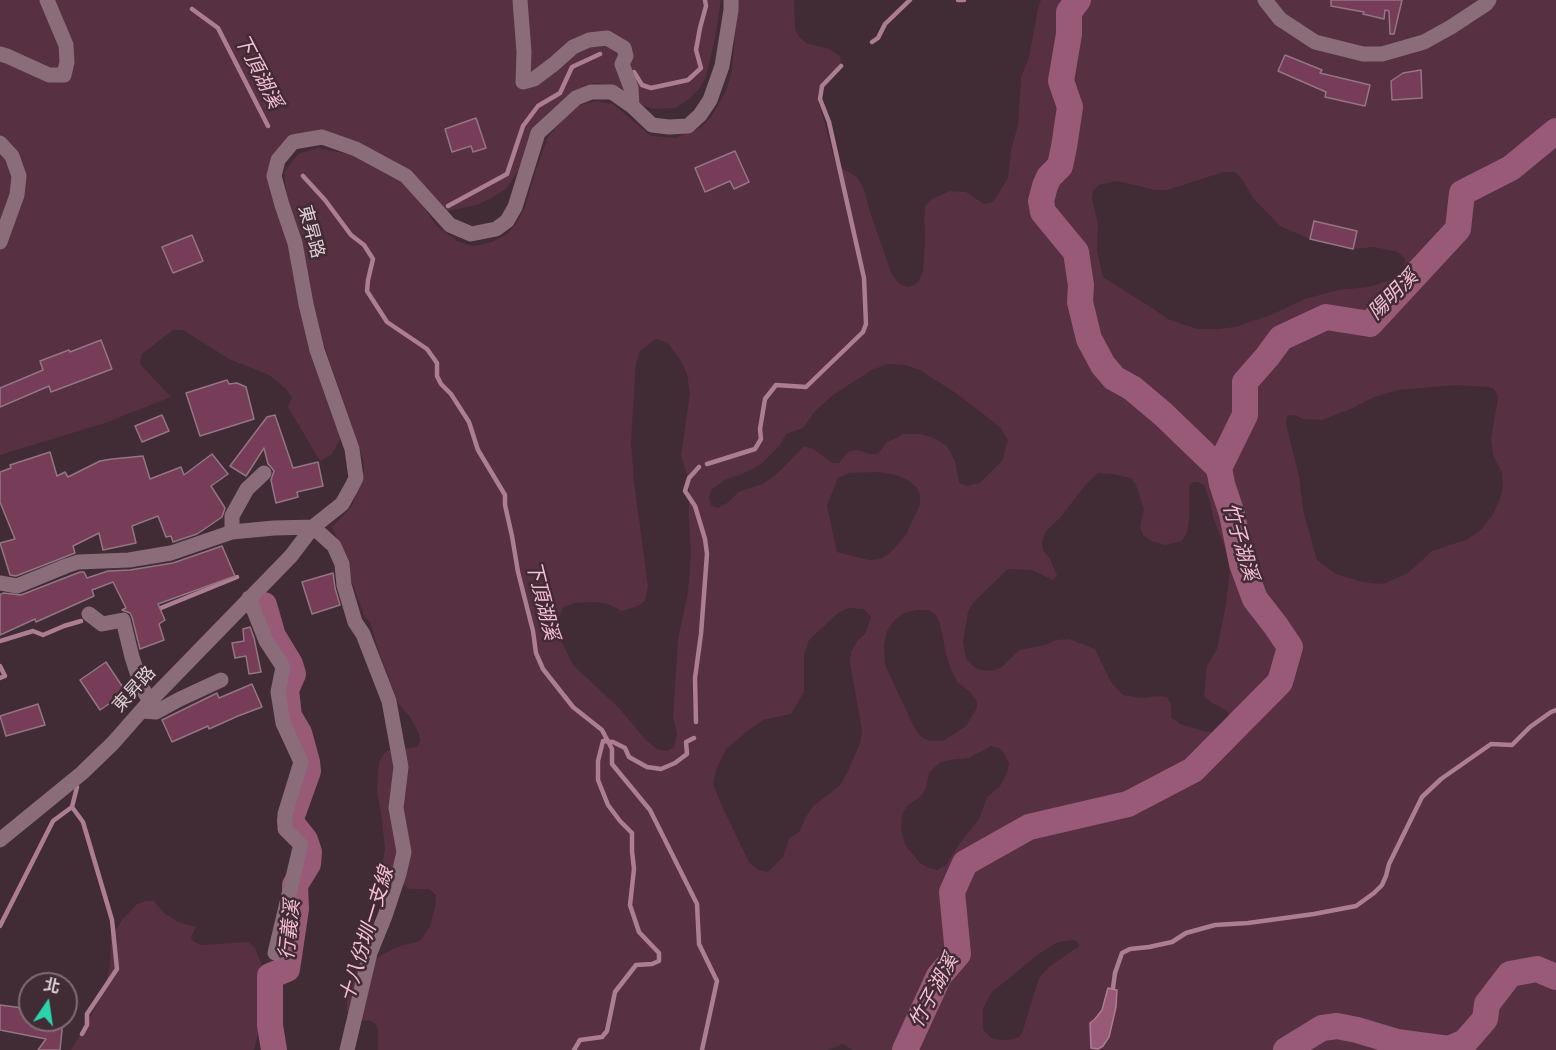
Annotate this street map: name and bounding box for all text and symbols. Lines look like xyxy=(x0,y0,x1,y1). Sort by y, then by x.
water label: 下頂湖溪 xyxy=(228,31,286,113)
street label: 東昇路 xyxy=(293,203,327,261)
water label: 陽明溪 xyxy=(1364,266,1424,326)
water label: 竹子湖溪 xyxy=(1216,500,1262,584)
water label: 下頂湖溪 xyxy=(520,559,562,643)
street label: 東昇路 xyxy=(109,663,161,717)
water label: 十八份圳一支線 xyxy=(336,865,400,1005)
water label: 行義溪 xyxy=(276,899,306,961)
water label: 竹子湖溪 xyxy=(906,951,964,1033)
north arrow xyxy=(18,972,78,1032)
text: 北 xyxy=(41,973,62,999)

